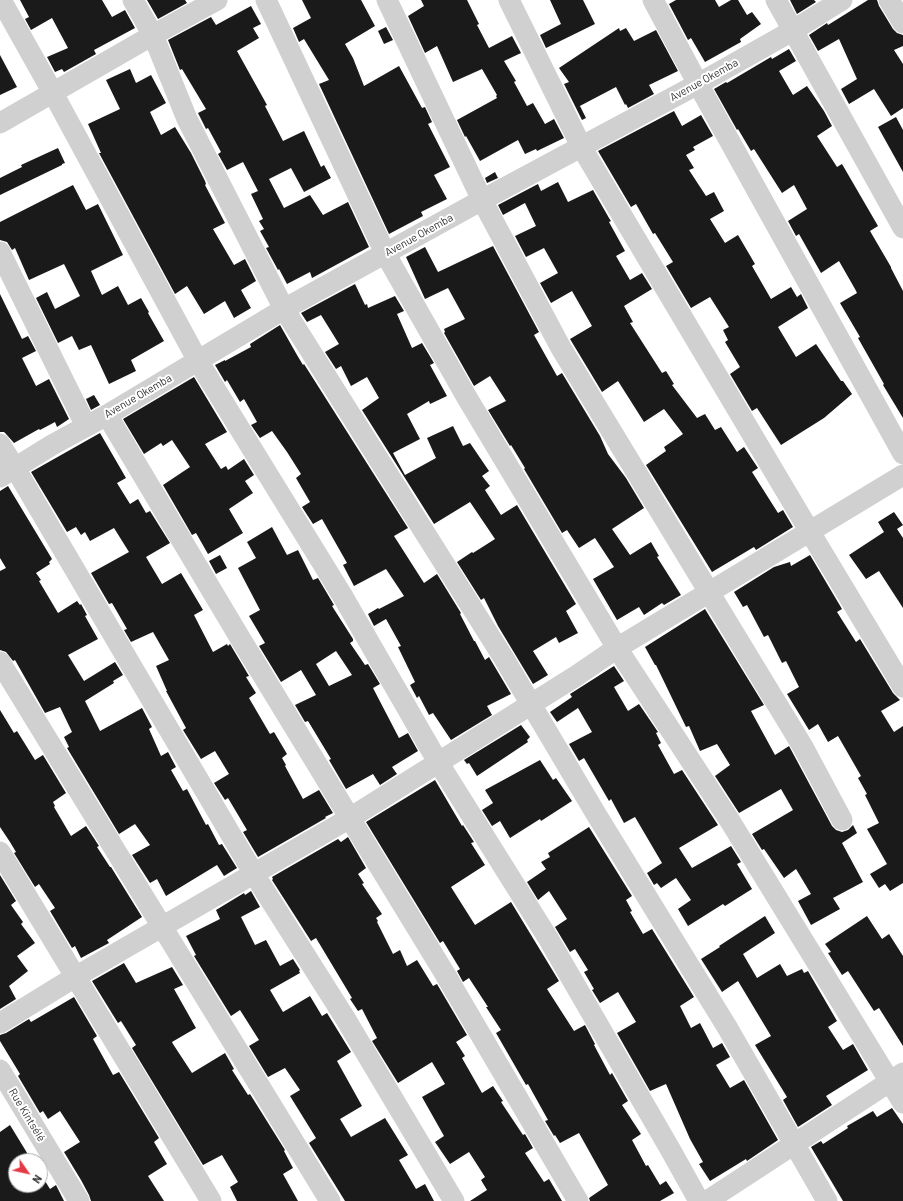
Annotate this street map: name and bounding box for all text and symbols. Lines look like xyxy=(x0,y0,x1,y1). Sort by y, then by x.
street label: Avenue Okemba xyxy=(668,56,740,104)
street label: Avenue Okemba xyxy=(383,211,455,259)
street label: Avenue Okemba xyxy=(102,371,174,421)
street label: Rue Kintsélé xyxy=(6,1086,48,1144)
north arrow xyxy=(8,1153,48,1193)
text: N xyxy=(30,1173,45,1186)

